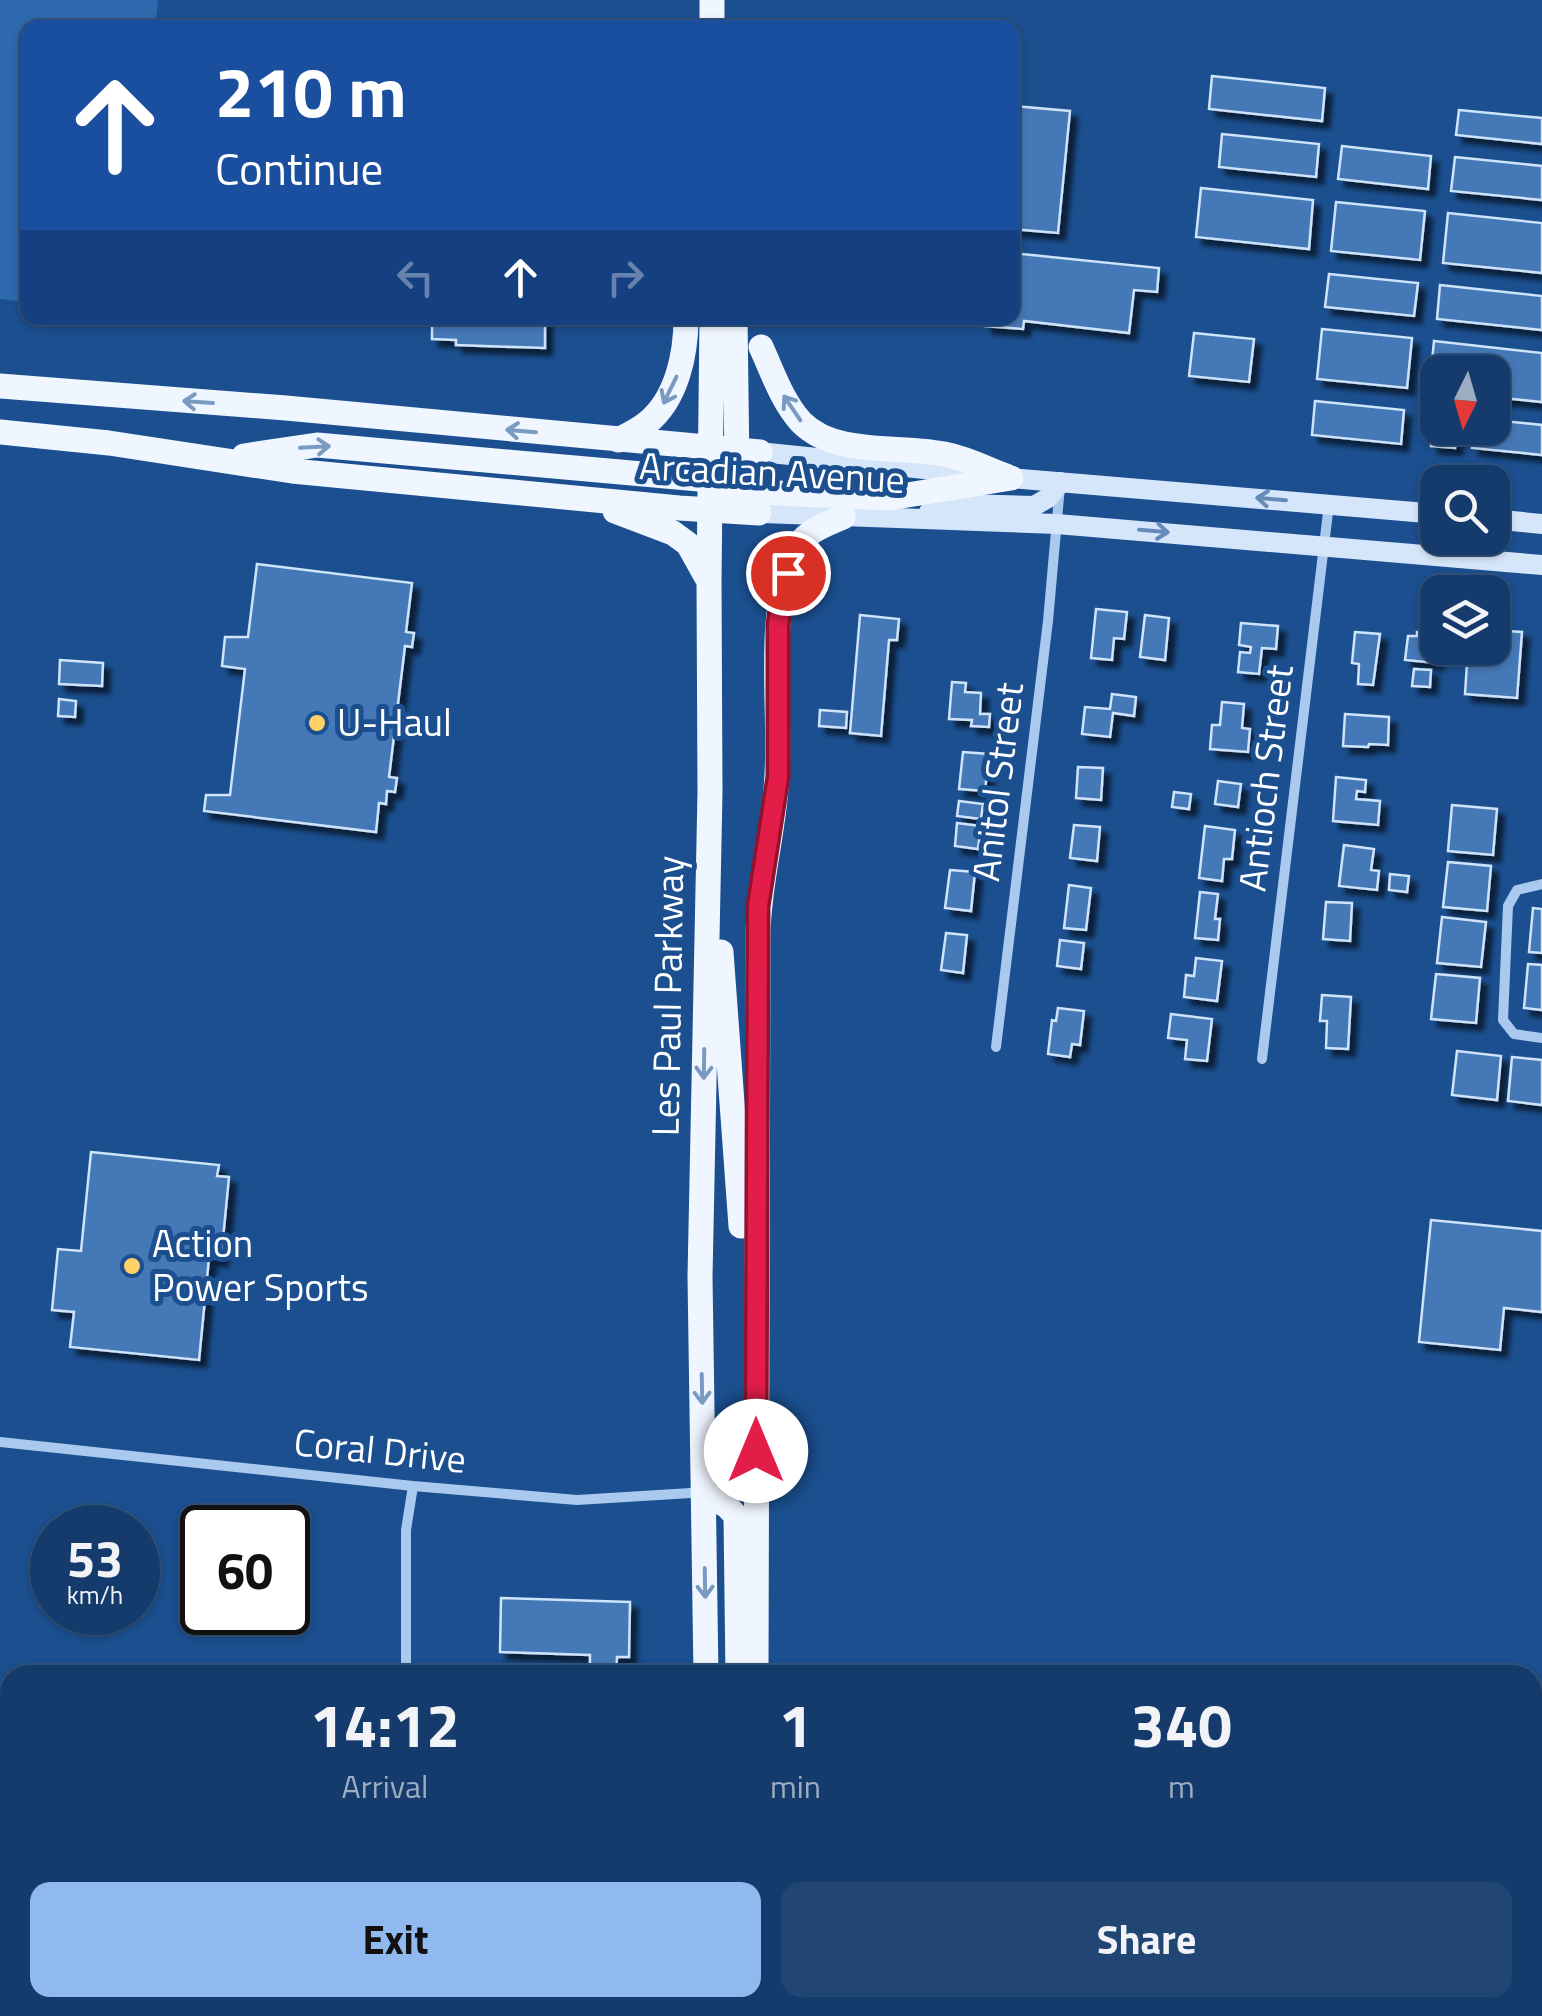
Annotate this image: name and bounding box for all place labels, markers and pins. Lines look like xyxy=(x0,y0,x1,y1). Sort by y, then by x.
pin xyxy=(746,531,831,616)
place label: U-Haul xyxy=(337,693,452,751)
marker: U-Haul xyxy=(306,712,328,734)
place label: Action Power Sports xyxy=(152,1214,369,1316)
marker: Action Power Sports xyxy=(121,1255,143,1277)

